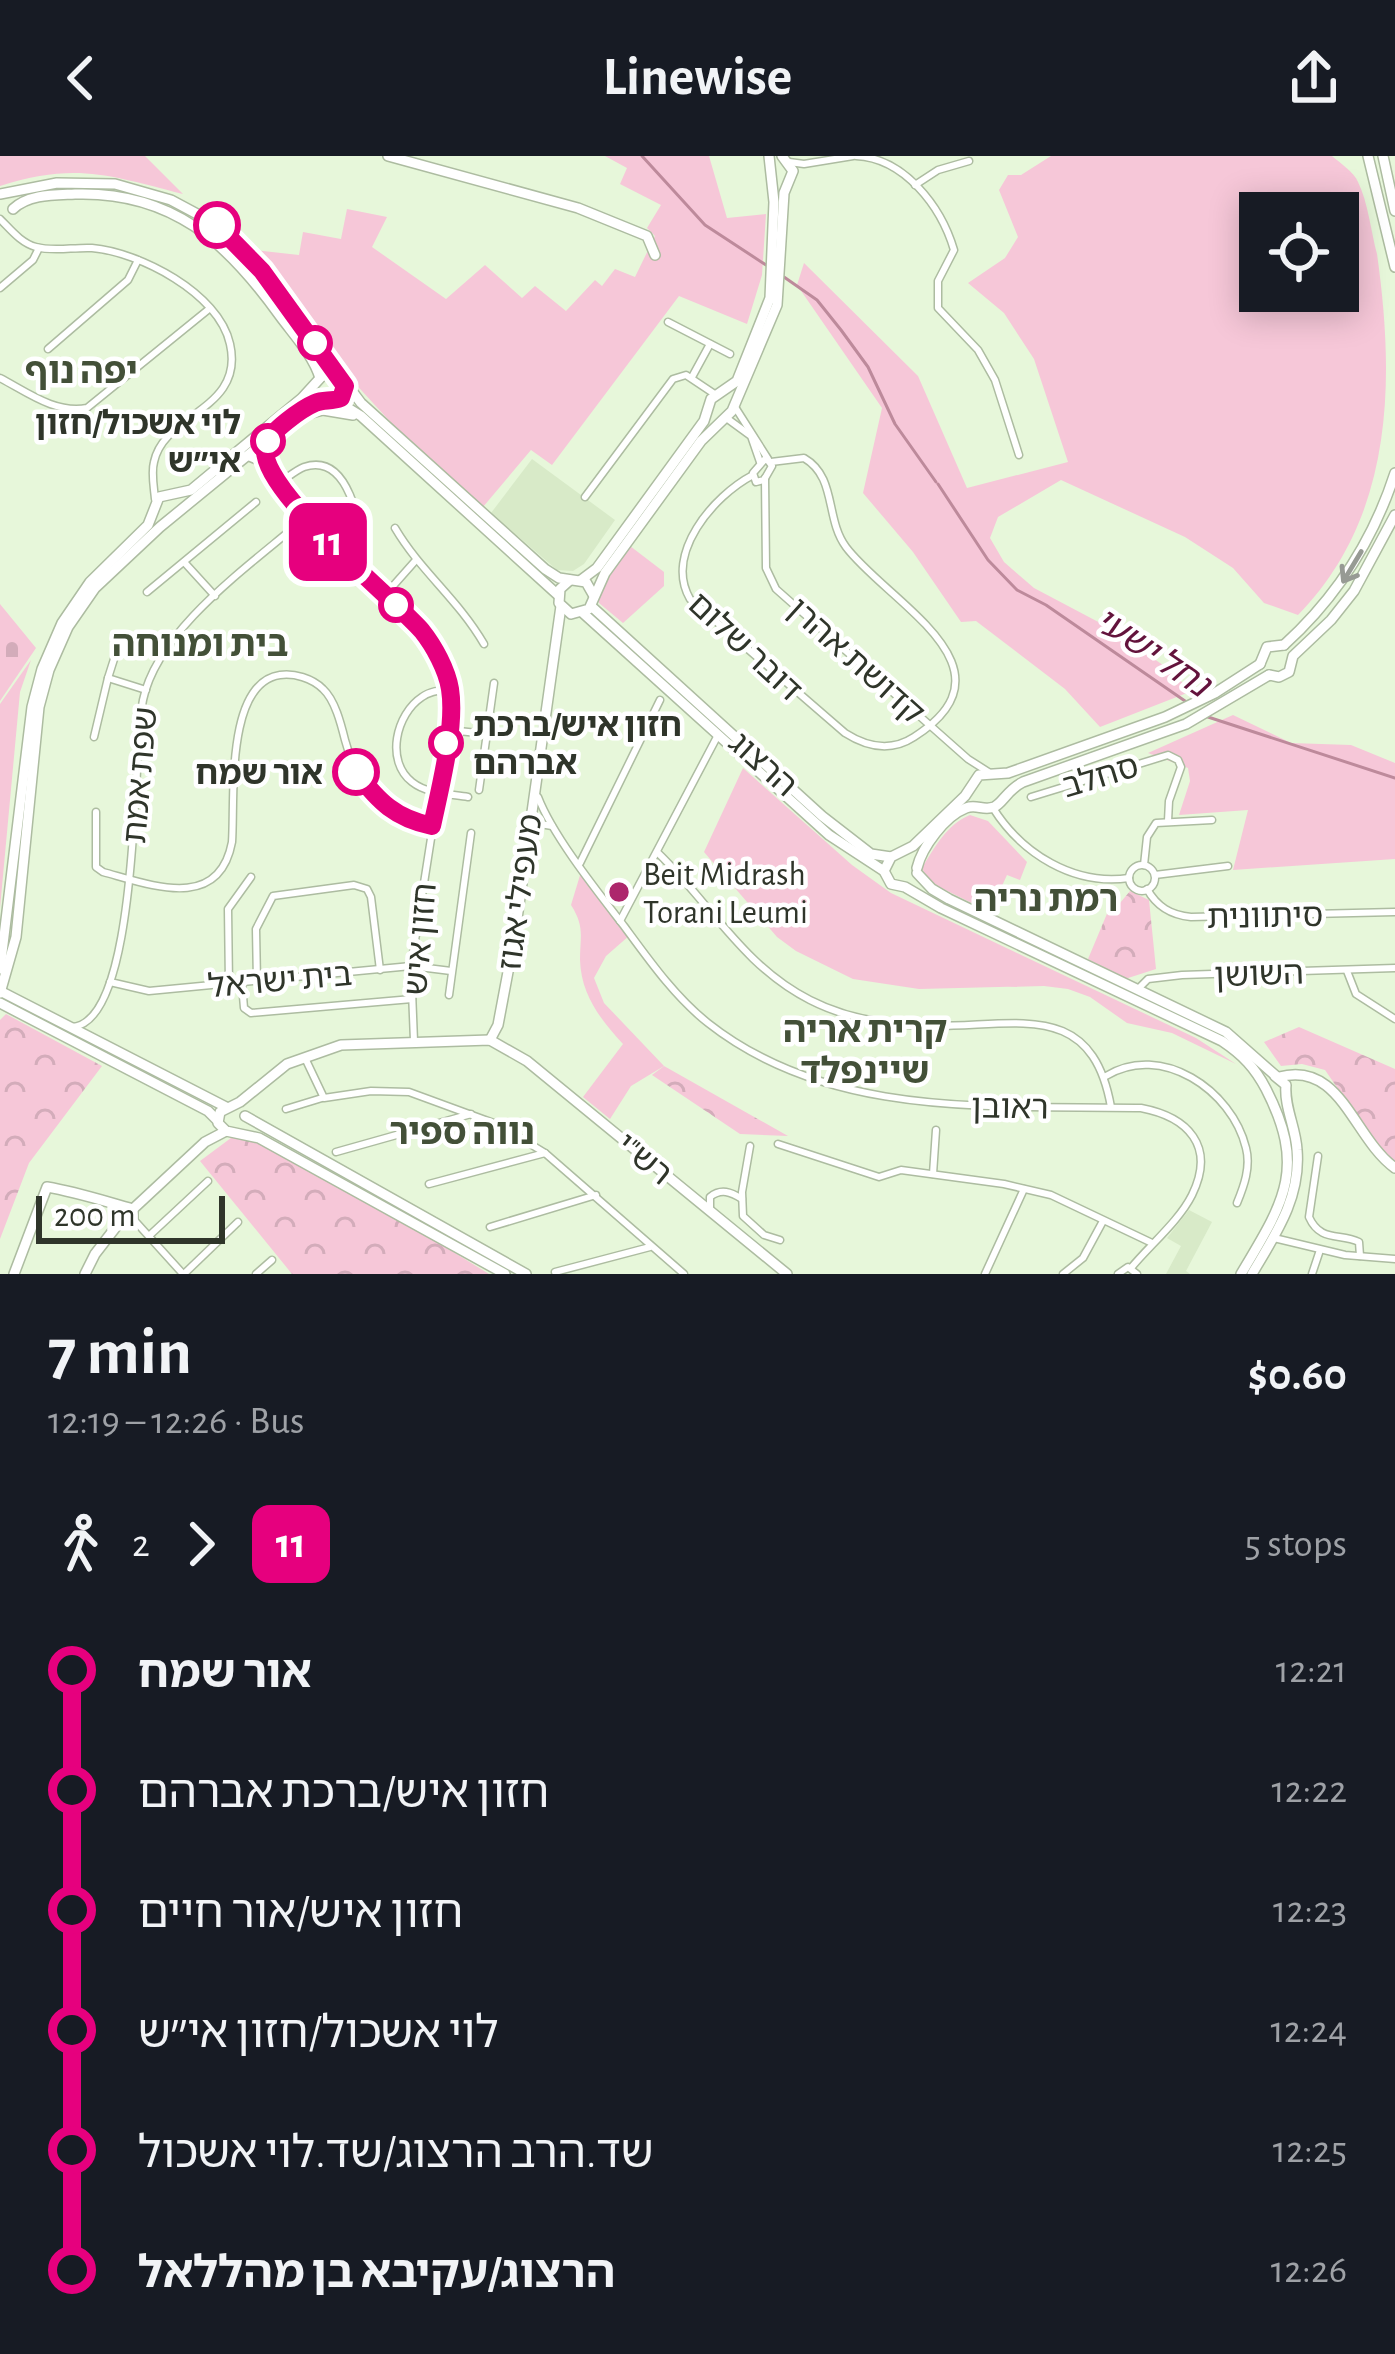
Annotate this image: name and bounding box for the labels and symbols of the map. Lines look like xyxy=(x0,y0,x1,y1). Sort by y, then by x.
unlabelled marker xyxy=(195,203,239,247)
unlabelled marker xyxy=(299,327,331,359)
district label: יפה נוף xyxy=(24,354,138,390)
place label: לוי אשכול/חזון אי״ש xyxy=(35,408,241,479)
marker: לוי אשכול/חזון אי״ש xyxy=(252,425,284,457)
line badge: 11 xyxy=(274,503,382,581)
one-way arrow xyxy=(1340,549,1364,583)
street label: דובר שלום xyxy=(681,587,807,708)
unlabelled marker xyxy=(380,589,412,621)
street label: קדושת אהרן xyxy=(781,593,930,731)
water label: נחל ישעי xyxy=(1088,601,1218,705)
district label: בית ומנוחה xyxy=(112,627,288,663)
street label: שפת אמת xyxy=(119,706,164,845)
place label: חזון איש/ברכת אברהם xyxy=(473,710,682,781)
street label: הרצוג xyxy=(722,726,803,803)
marker: חזון איש/ברכת אברהם xyxy=(430,727,462,759)
marker: אור שמח xyxy=(334,750,378,794)
street label: סחלב xyxy=(1059,750,1143,805)
place label: אור שמח xyxy=(196,758,323,791)
street label: מעפילי אגוז xyxy=(494,812,549,973)
place label: Beit Midrash Torani Leumi xyxy=(643,859,808,930)
marker: Beit Midrash Torani Leumi xyxy=(606,879,632,905)
street label: חזון איש xyxy=(400,881,443,997)
district label: רמת נריה xyxy=(974,882,1118,918)
street label: סיתוונית xyxy=(1207,900,1324,935)
street label: השושן xyxy=(1214,957,1304,994)
street label: בית ישראל xyxy=(207,959,354,1004)
district label: קרית אריה שיינפלד xyxy=(783,1013,947,1090)
street label: ראובן xyxy=(971,1091,1049,1126)
district label: נווה ספיר xyxy=(389,1115,535,1151)
street label: רש"י xyxy=(610,1128,677,1192)
scale bar xyxy=(36,1190,225,1243)

